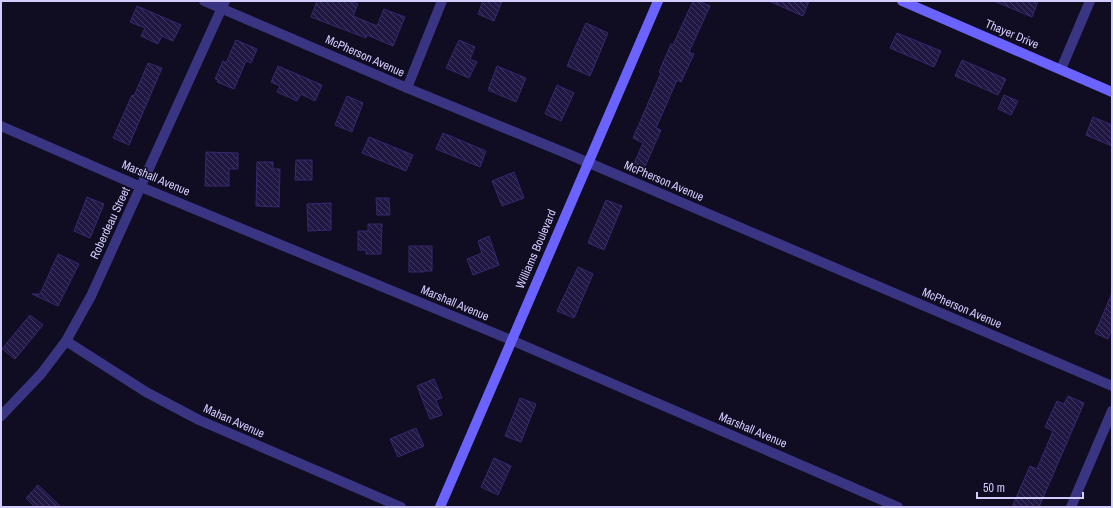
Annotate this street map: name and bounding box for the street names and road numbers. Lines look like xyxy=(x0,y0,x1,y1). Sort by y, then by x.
street label: Thayer Drive xyxy=(983,16,1041,52)
street label: McPherson Avenue xyxy=(323,31,407,81)
street label: Marshall Avenue xyxy=(119,156,193,200)
street label: McPherson Avenue xyxy=(622,157,706,205)
street label: Roberdeau Street xyxy=(86,184,134,262)
street label: Williams Boulevard xyxy=(512,207,560,291)
street label: Marshall Avenue xyxy=(418,281,492,325)
street label: McPherson Avenue xyxy=(920,284,1004,332)
street label: Mahan Avenue xyxy=(201,400,267,442)
street label: Marshall Avenue xyxy=(716,408,790,452)

